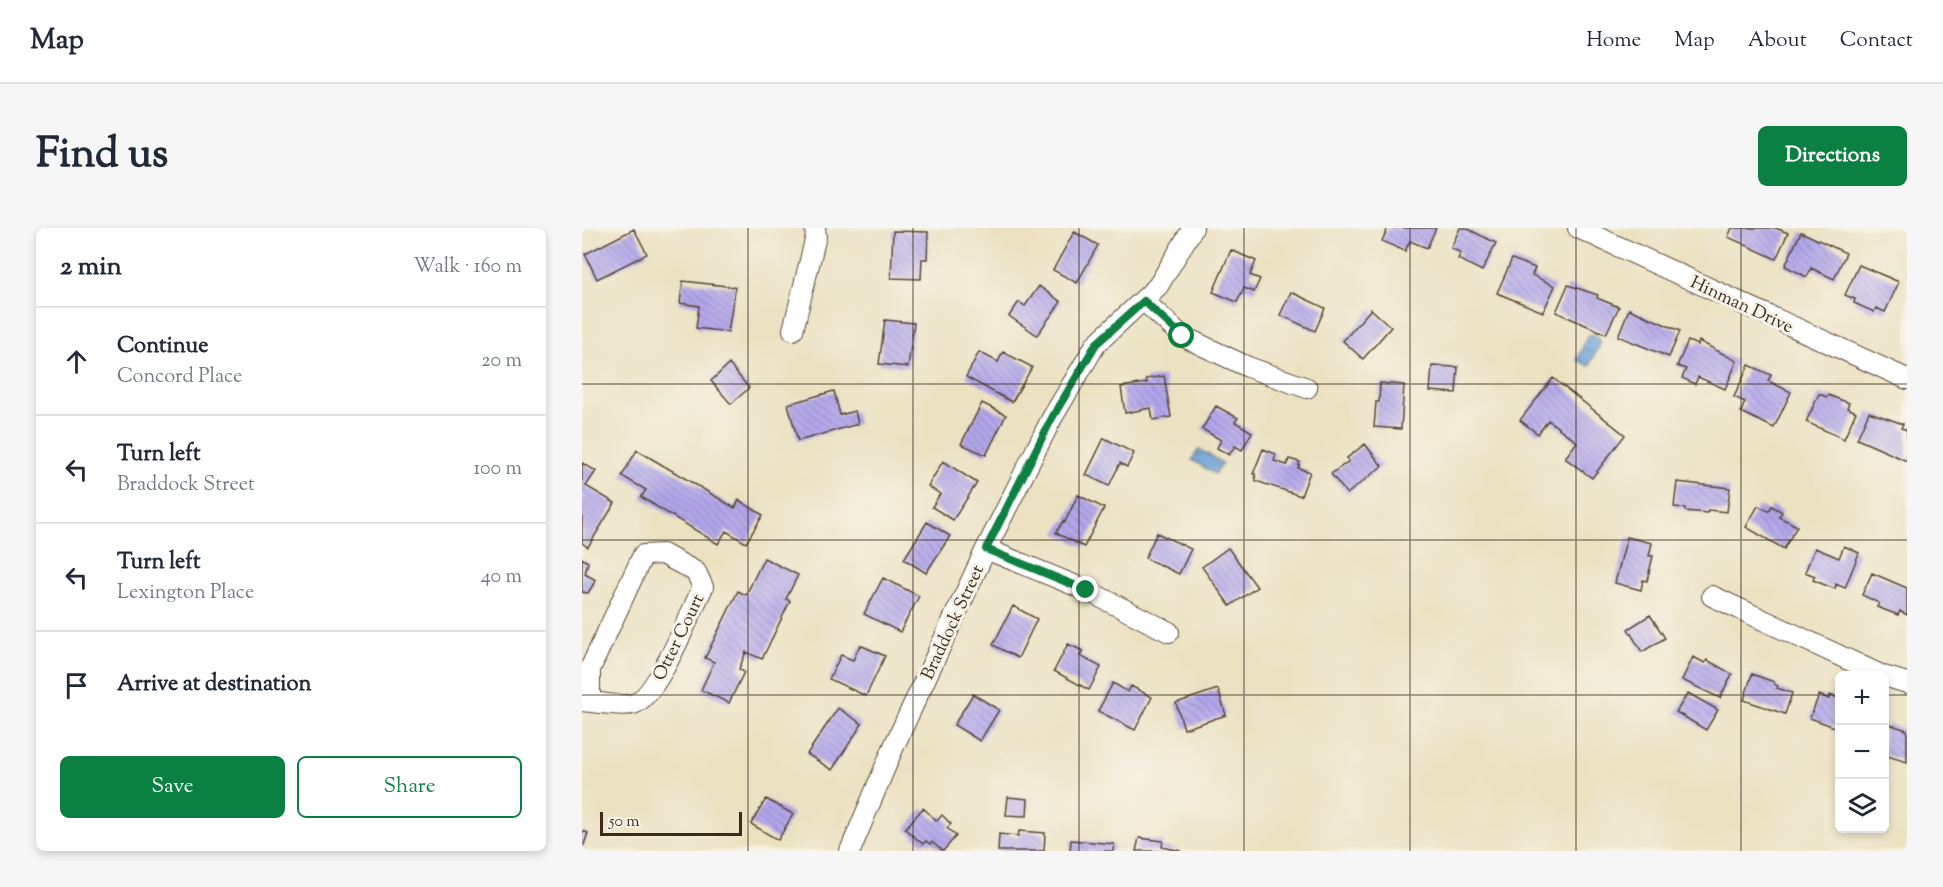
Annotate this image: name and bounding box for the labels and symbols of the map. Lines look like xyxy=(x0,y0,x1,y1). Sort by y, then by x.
street label: Hinman Drive xyxy=(1685,271,1797,341)
route start xyxy=(1168,322,1194,348)
street label: Braddock Street xyxy=(916,561,992,685)
route end xyxy=(1072,576,1098,602)
street label: Otter Court xyxy=(648,590,712,686)
scale bar xyxy=(600,809,742,836)

